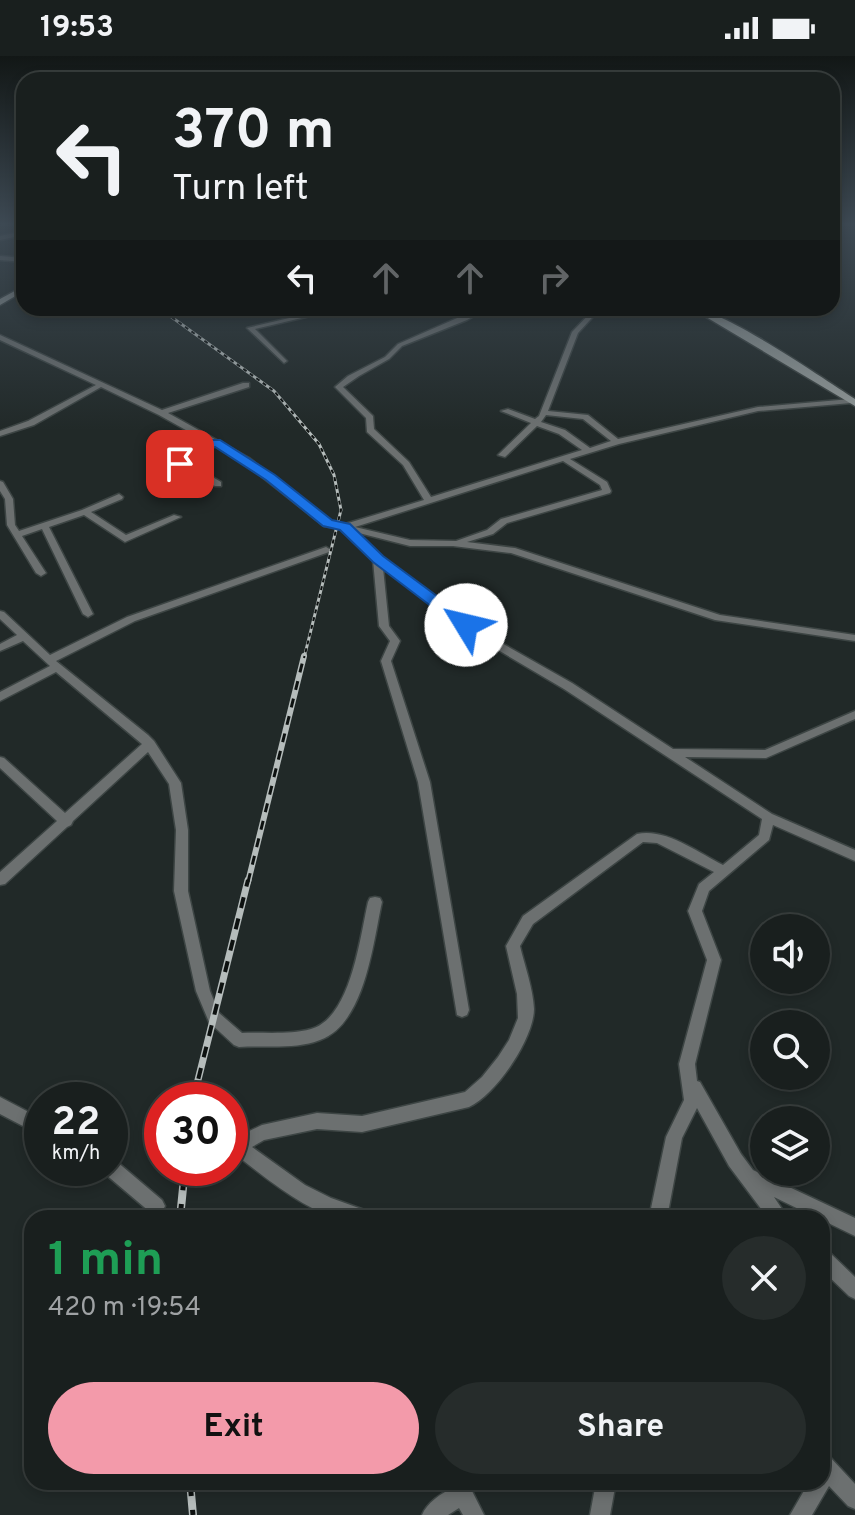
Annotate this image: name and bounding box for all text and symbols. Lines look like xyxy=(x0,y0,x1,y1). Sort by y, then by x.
text: 19:53 xyxy=(40,10,114,47)
text: 370 m xyxy=(172,98,335,168)
icon: left xyxy=(40,104,144,208)
text: Turn left xyxy=(172,167,309,213)
icon: left xyxy=(280,256,324,300)
icon: ahead xyxy=(364,256,408,300)
icon: ahead xyxy=(448,256,492,300)
icon: right xyxy=(532,256,576,300)
pin xyxy=(146,430,214,498)
icon: arrive xyxy=(158,442,202,486)
position arrow xyxy=(424,583,508,667)
map controls xyxy=(750,914,830,1186)
button: sound xyxy=(750,914,830,994)
button: search xyxy=(750,1010,830,1090)
speed limit sign: 30 xyxy=(144,1082,248,1186)
text: 22 xyxy=(52,1099,100,1149)
button: layers xyxy=(750,1106,830,1186)
text: km/h xyxy=(52,1141,100,1167)
text: 1 min xyxy=(48,1232,163,1292)
button: close xyxy=(722,1236,806,1320)
text: 420 m · 19:54 xyxy=(48,1292,201,1325)
button: Exit xyxy=(48,1382,419,1474)
button: Share xyxy=(435,1382,806,1474)

